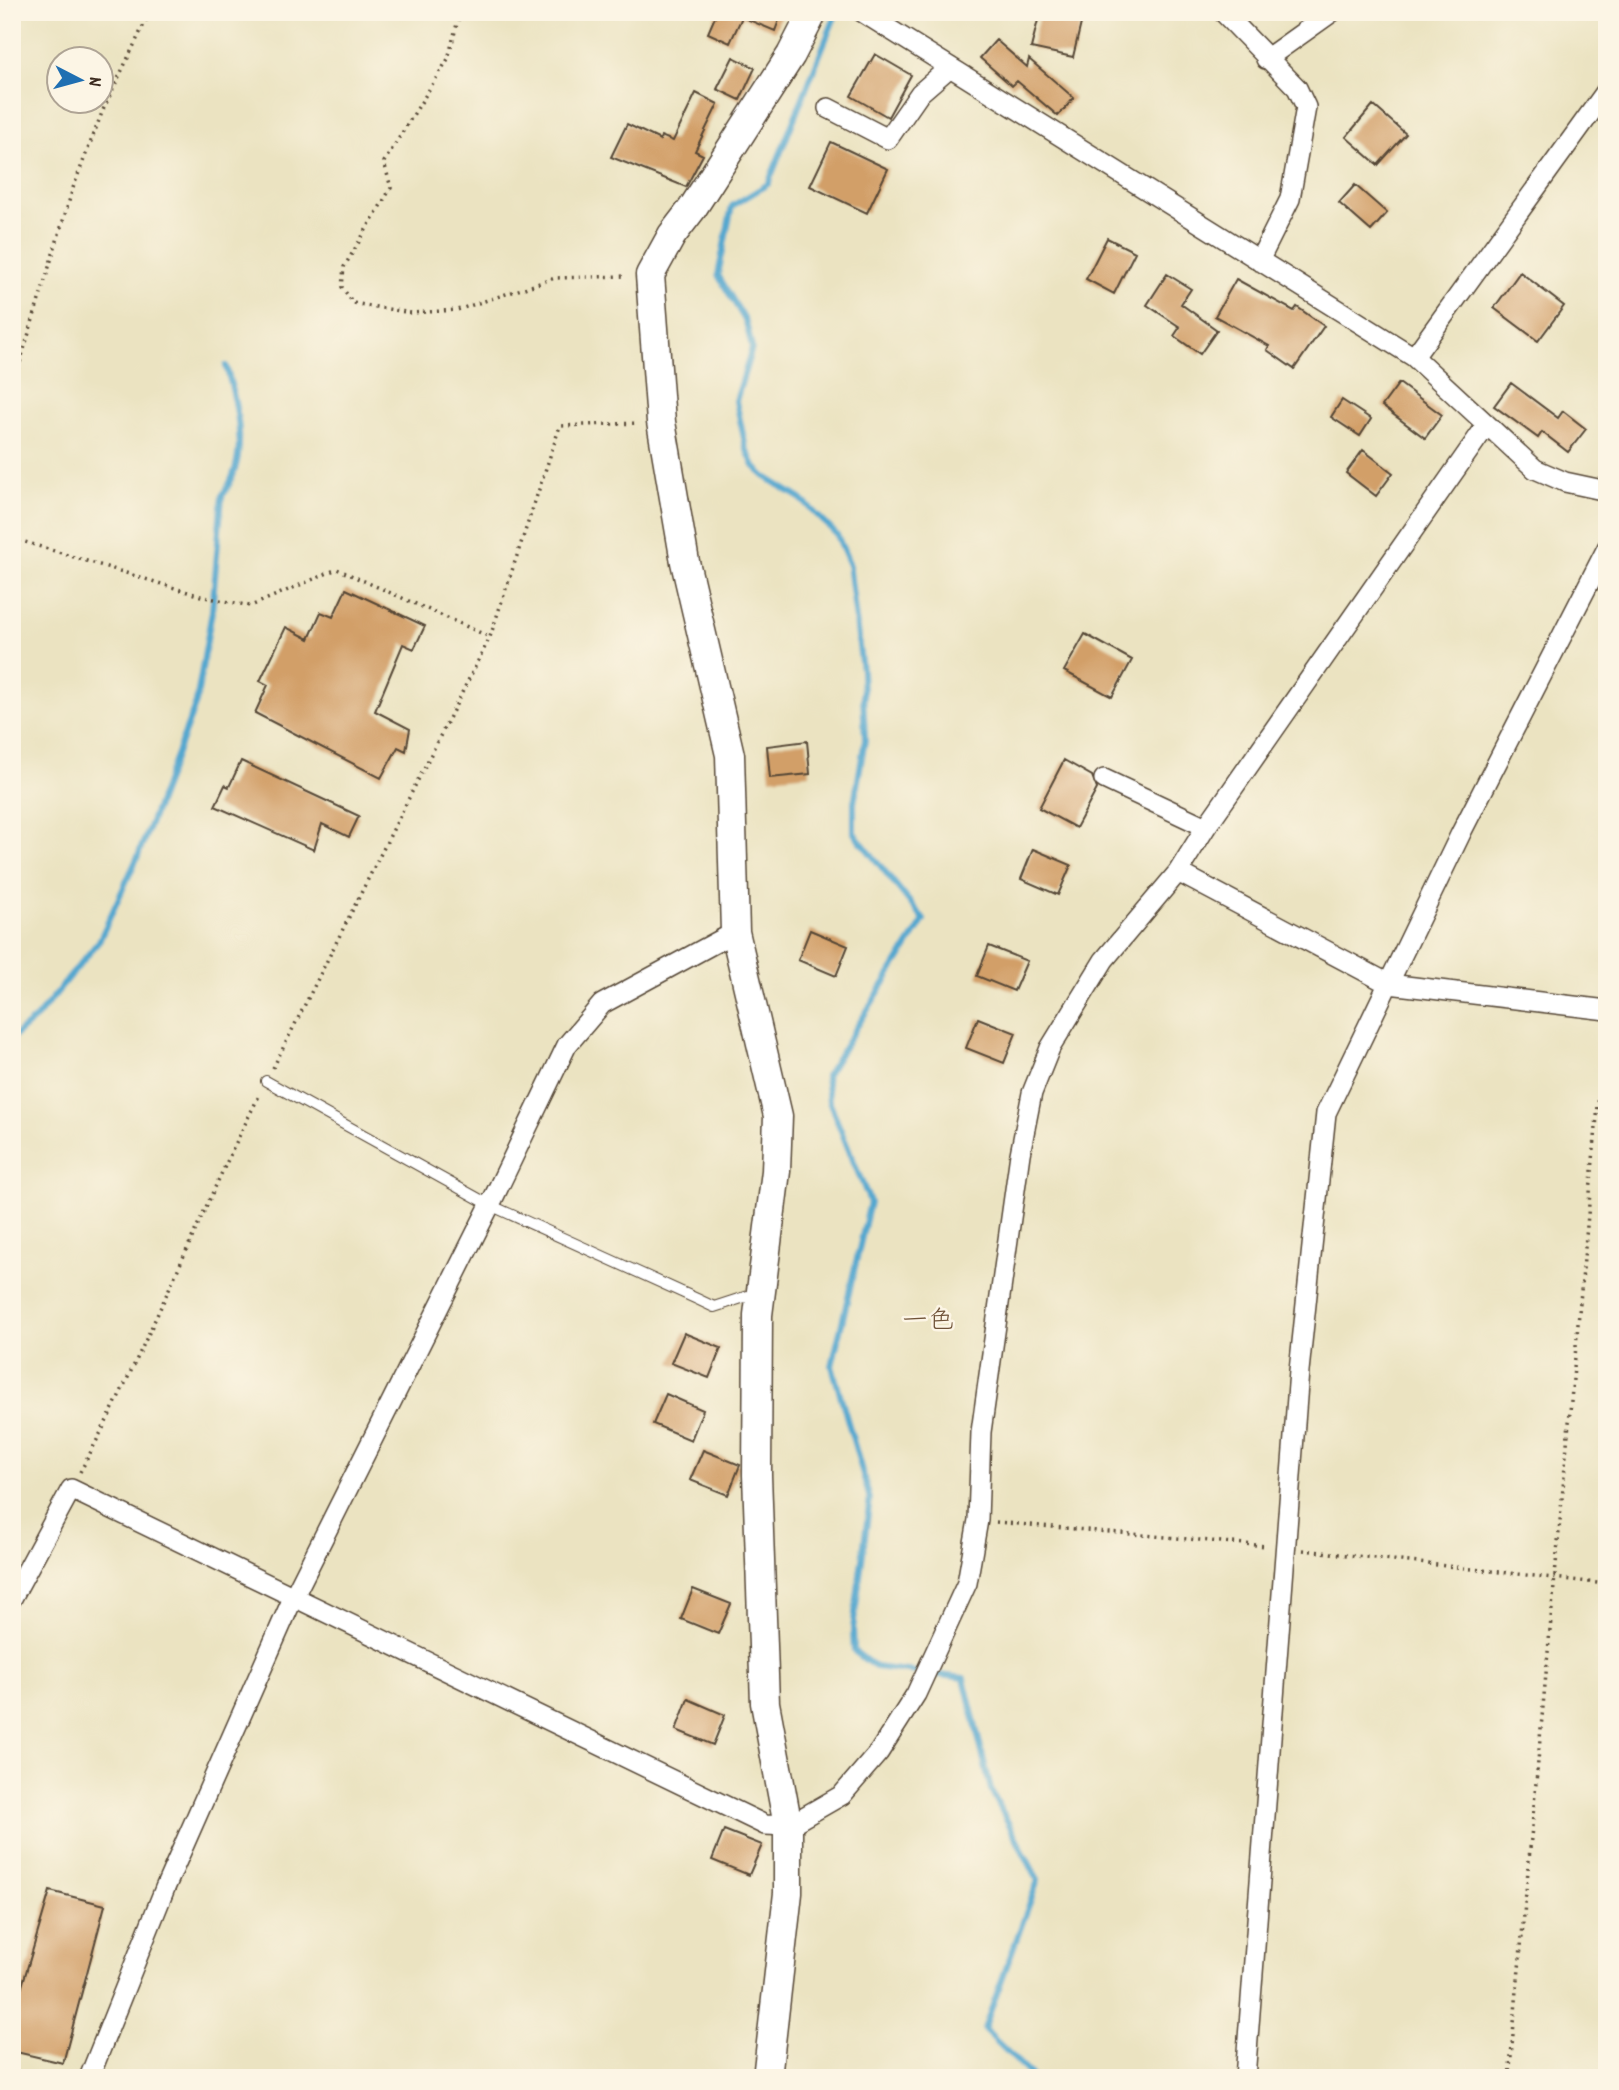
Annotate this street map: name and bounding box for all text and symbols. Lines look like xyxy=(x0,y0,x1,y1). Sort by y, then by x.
north arrow xyxy=(46,46,116,116)
text: N xyxy=(80,75,107,87)
district label: 一色 xyxy=(902,1304,954,1341)

